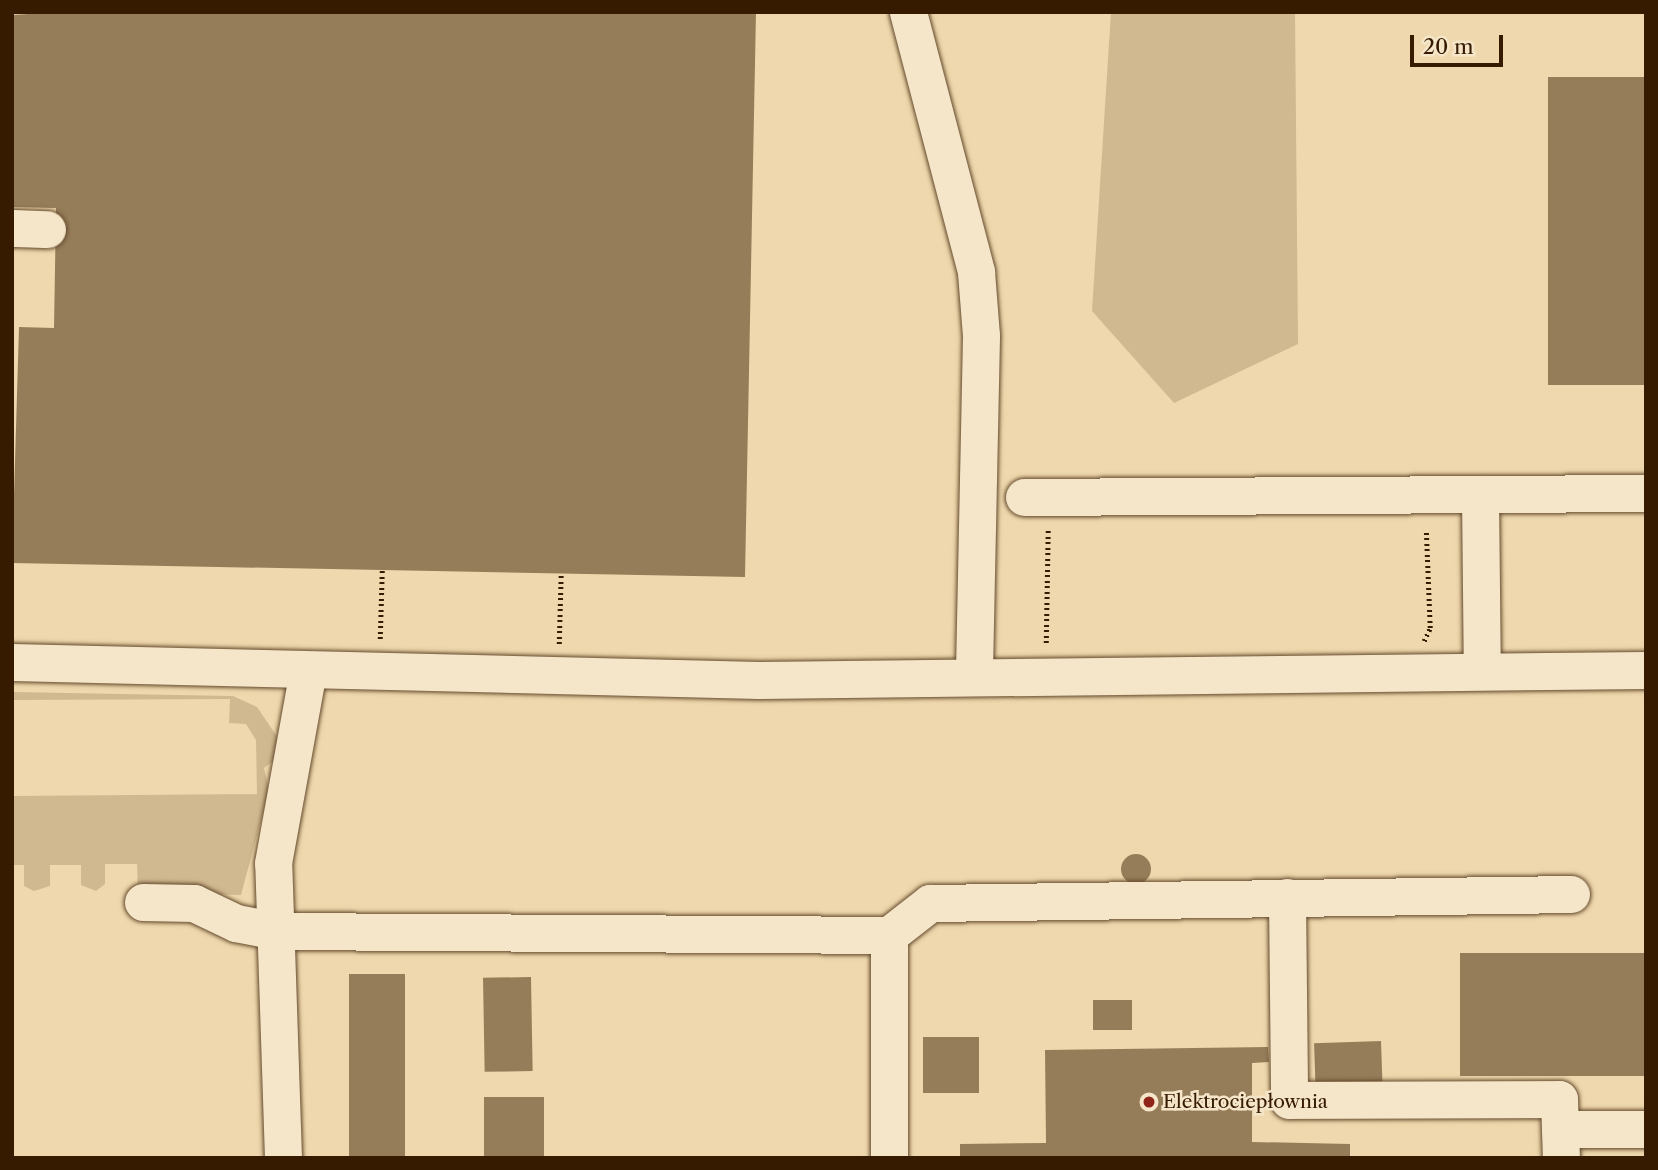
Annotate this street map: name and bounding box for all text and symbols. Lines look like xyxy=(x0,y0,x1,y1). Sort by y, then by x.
scale bar xyxy=(1413,21,1506,65)
text: 20 m xyxy=(1423,34,1474,59)
place label: Elektrociepłownia xyxy=(1163,1091,1328,1113)
marker: Elektrociepłownia xyxy=(1141,1094,1157,1110)

